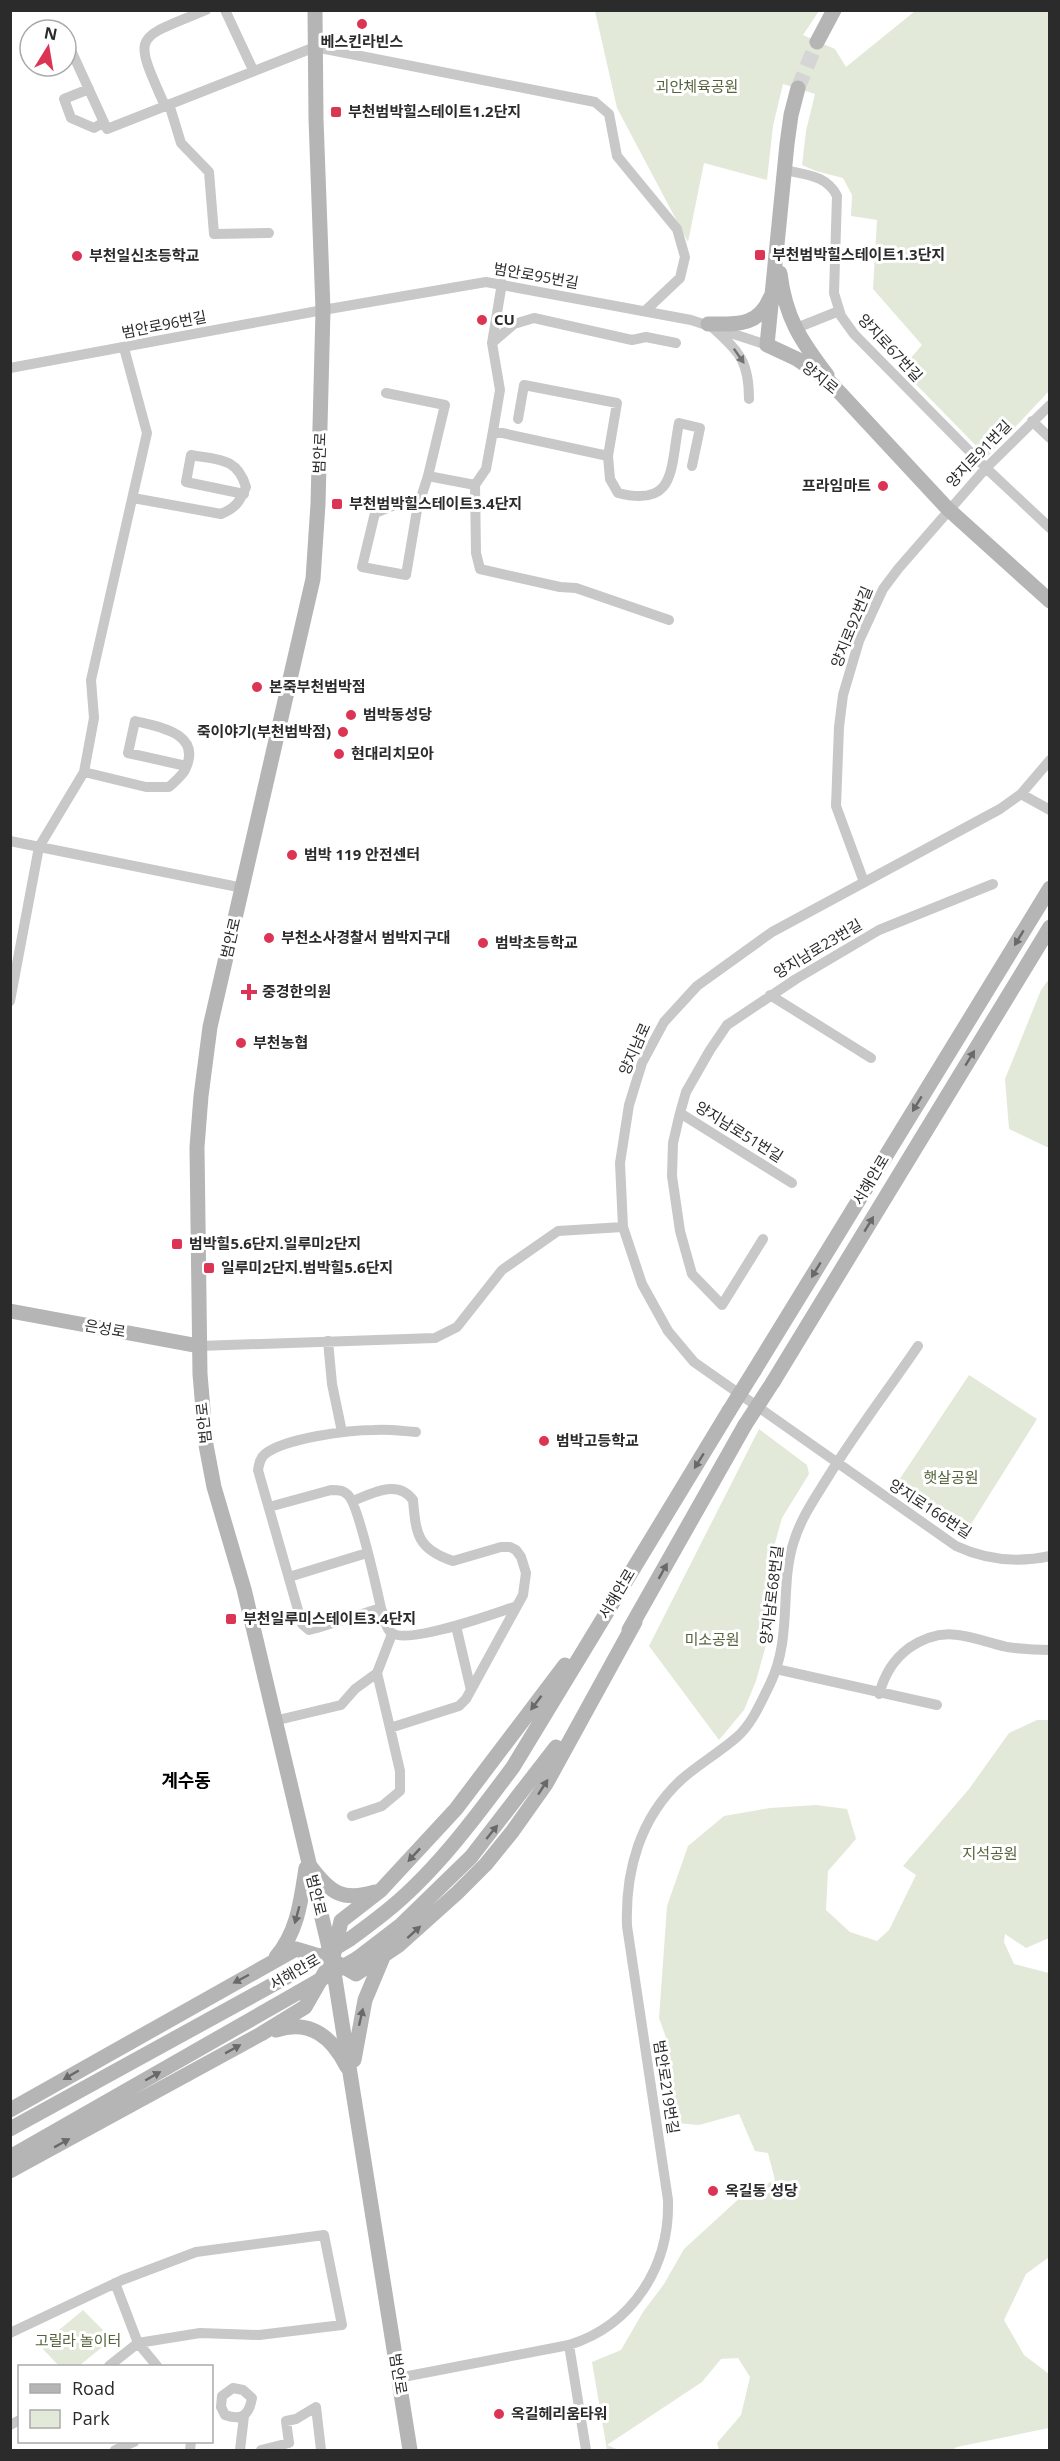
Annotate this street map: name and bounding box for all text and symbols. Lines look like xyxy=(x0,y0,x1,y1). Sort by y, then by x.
marker: 베스킨라빈스 xyxy=(355,17,369,31)
north arrow xyxy=(18,18,78,78)
text: N xyxy=(42,21,59,45)
place label: 베스킨라빈스 xyxy=(321,31,404,51)
park label: 괴안체육공원 xyxy=(656,76,738,96)
place label: 부천범박힐스테이트1.2단지 xyxy=(348,101,521,121)
marker: 부천범박힐스테이트1.2단지 xyxy=(329,105,343,119)
place label: 부천범박힐스테이트1.3단지 xyxy=(772,244,945,264)
place label: 부천일신초등학교 xyxy=(89,245,200,265)
marker: 부천범박힐스테이트1.3단지 xyxy=(753,248,767,262)
marker: 부천일신초등학교 xyxy=(70,249,84,263)
street label: 범안로95번길 xyxy=(492,258,580,292)
street label: 범안로96번길 xyxy=(120,306,208,342)
place label: CU xyxy=(494,309,515,329)
street label: 양지로67번길 xyxy=(854,309,927,386)
marker: CU xyxy=(475,313,489,327)
one-way arrow xyxy=(733,348,745,364)
street label: 양지로 xyxy=(798,356,843,398)
street label: 양지로91번길 xyxy=(941,415,1015,491)
street label: 범안로 xyxy=(308,432,330,474)
place label: 프라임마트 xyxy=(802,475,871,495)
marker: 프라임마트 xyxy=(876,479,890,493)
place label: 부천범박힐스테이트3.4단지 xyxy=(349,493,522,513)
marker: 부천범박힐스테이트3.4단지 xyxy=(330,497,344,511)
street label: 양지로92번길 xyxy=(826,583,876,670)
place label: 본죽부천범박점 xyxy=(269,676,366,696)
marker: 본죽부천범박점 xyxy=(250,680,264,694)
place label: 범박동성당 xyxy=(363,704,432,724)
marker: 범박동성당 xyxy=(344,708,358,722)
place label: 죽이야기(부천범박점) xyxy=(197,721,331,741)
marker: 죽이야기(부천범박점) xyxy=(336,725,350,739)
place label: 현대리치모아 xyxy=(351,743,434,763)
marker: 현대리치모아 xyxy=(332,747,346,761)
place label: 범박 119 안전센터 xyxy=(304,844,420,864)
marker: 범박 119 안전센터 xyxy=(285,848,299,862)
street label: 양지남로23번길 xyxy=(769,914,865,982)
street label: 범안로 xyxy=(216,915,244,960)
place label: 부천소사경찰서 범박지구대 xyxy=(281,927,451,947)
one-way arrow xyxy=(1014,930,1024,947)
marker: 부천소사경찰서 범박지구대 xyxy=(262,931,276,945)
place label: 범박초등학교 xyxy=(495,932,578,952)
marker: 범박초등학교 xyxy=(476,936,490,950)
place label: 중경한의원 xyxy=(262,981,331,1001)
marker: 중경한의원 xyxy=(240,983,258,1001)
street label: 양지남로 xyxy=(614,1019,654,1078)
place label: 부천농협 xyxy=(253,1032,308,1052)
marker: 부천농협 xyxy=(234,1036,248,1050)
one-way arrow xyxy=(964,1050,975,1066)
street label: 양지남로51번길 xyxy=(692,1096,787,1166)
one-way arrow xyxy=(912,1096,923,1112)
street label: 서해안로 xyxy=(847,1151,893,1208)
one-way arrow xyxy=(863,1216,874,1232)
place label: 범박힐5.6단지.일루미2단지 xyxy=(189,1233,361,1253)
marker: 범박힐5.6단지.일루미2단지 xyxy=(170,1237,184,1251)
place label: 일루미2단지.범박힐5.6단지 xyxy=(221,1257,393,1277)
marker: 일루미2단지.범박힐5.6단지 xyxy=(202,1261,216,1275)
one-way arrow xyxy=(810,1262,821,1278)
street label: 은성로 xyxy=(83,1315,127,1341)
street label: 범안로 xyxy=(191,1401,215,1445)
place label: 범박고등학교 xyxy=(556,1430,639,1450)
marker: 범박고등학교 xyxy=(537,1434,551,1448)
one-way arrow xyxy=(693,1453,704,1469)
park label: 햇살공원 xyxy=(923,1467,979,1487)
street label: 양지로166번길 xyxy=(885,1474,976,1542)
street label: 양지남로68번길 xyxy=(755,1544,787,1646)
one-way arrow xyxy=(658,1562,668,1579)
street label: 서해안로 xyxy=(593,1565,639,1622)
place label: 부천일루미스테이트3.4단지 xyxy=(243,1608,416,1628)
marker: 부천일루미스테이트3.4단지 xyxy=(224,1612,238,1626)
park label: 미소공원 xyxy=(684,1629,740,1649)
one-way arrow xyxy=(531,1695,543,1710)
district label: 계수동 xyxy=(161,1768,211,1792)
one-way arrow xyxy=(537,1779,548,1795)
one-way arrow xyxy=(485,1825,498,1840)
park label: 지석공원 xyxy=(962,1843,1018,1863)
one-way arrow xyxy=(408,1847,422,1861)
street label: 범안로 xyxy=(302,1872,332,1917)
one-way arrow xyxy=(292,1906,302,1924)
one-way arrow xyxy=(406,1926,421,1939)
street label: 서해안로 xyxy=(266,1949,323,1994)
one-way arrow xyxy=(232,1974,249,1984)
one-way arrow xyxy=(357,2008,367,2027)
street label: 범안로219번길 xyxy=(650,2038,684,2135)
one-way arrow xyxy=(225,2044,242,2054)
one-way arrow xyxy=(63,2070,79,2081)
one-way arrow xyxy=(144,2071,161,2081)
one-way arrow xyxy=(54,2138,71,2148)
place label: 옥길동 성당 xyxy=(725,2180,798,2200)
marker: 옥길동 성당 xyxy=(706,2184,720,2198)
park label: 고릴라 놀이터 xyxy=(35,2330,121,2350)
street label: 범안로 xyxy=(386,2352,412,2396)
legend xyxy=(18,2365,213,2443)
text: Road xyxy=(72,2376,115,2400)
place label: 옥길헤리움타워 xyxy=(511,2403,608,2423)
text: Park xyxy=(72,2406,110,2430)
marker: 옥길헤리움타워 xyxy=(492,2407,506,2421)

